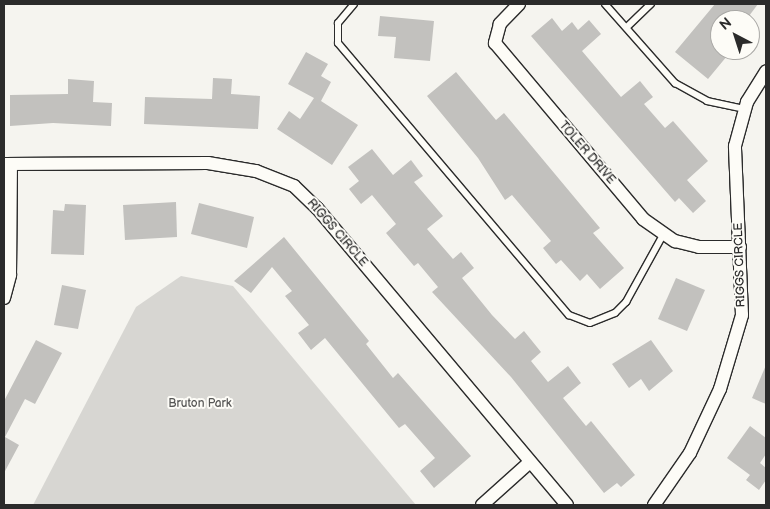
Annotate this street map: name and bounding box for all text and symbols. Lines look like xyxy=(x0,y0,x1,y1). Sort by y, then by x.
north arrow xyxy=(710,10,760,60)
text: N xyxy=(716,14,735,34)
street label: TOLER DRIVE xyxy=(556,119,618,187)
street label: RIGGS CIRCLE xyxy=(304,196,370,270)
street label: RIGGS CIRCLE xyxy=(731,222,749,308)
park label: Bruton Park xyxy=(168,397,232,411)

